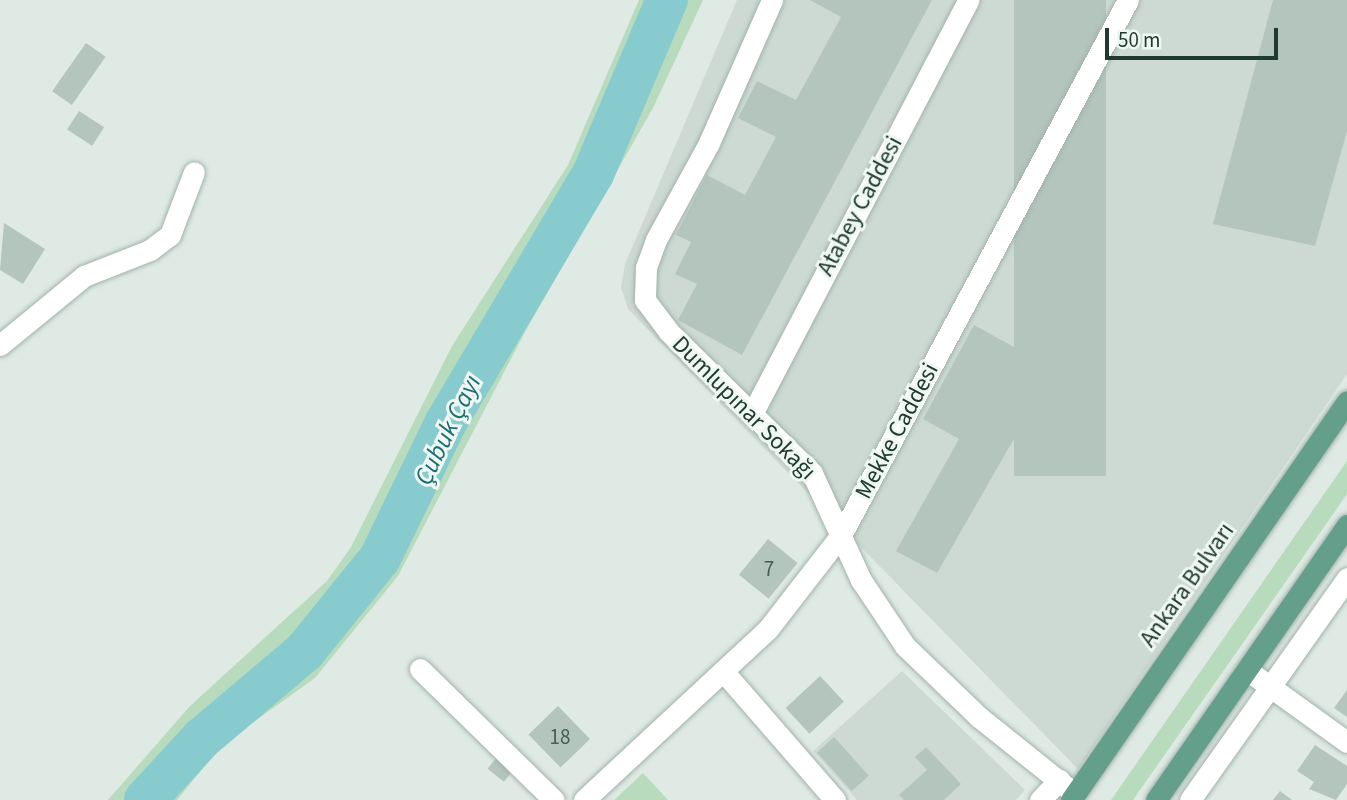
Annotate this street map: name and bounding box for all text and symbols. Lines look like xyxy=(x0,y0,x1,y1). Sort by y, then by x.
scale bar xyxy=(1109,14,1282,58)
text: 50 m xyxy=(1118,25,1160,55)
street label: Atabey Caddesi xyxy=(811,131,909,281)
street label: Dumlupınar Sokağı xyxy=(666,330,822,486)
street label: Mekke Caddesi xyxy=(849,358,945,504)
water label: Çubuk Çayı xyxy=(408,370,488,490)
street label: Ankara Bulvarı xyxy=(1134,517,1240,653)
house number: 7 xyxy=(764,556,774,582)
house number: 18 xyxy=(550,724,570,750)

